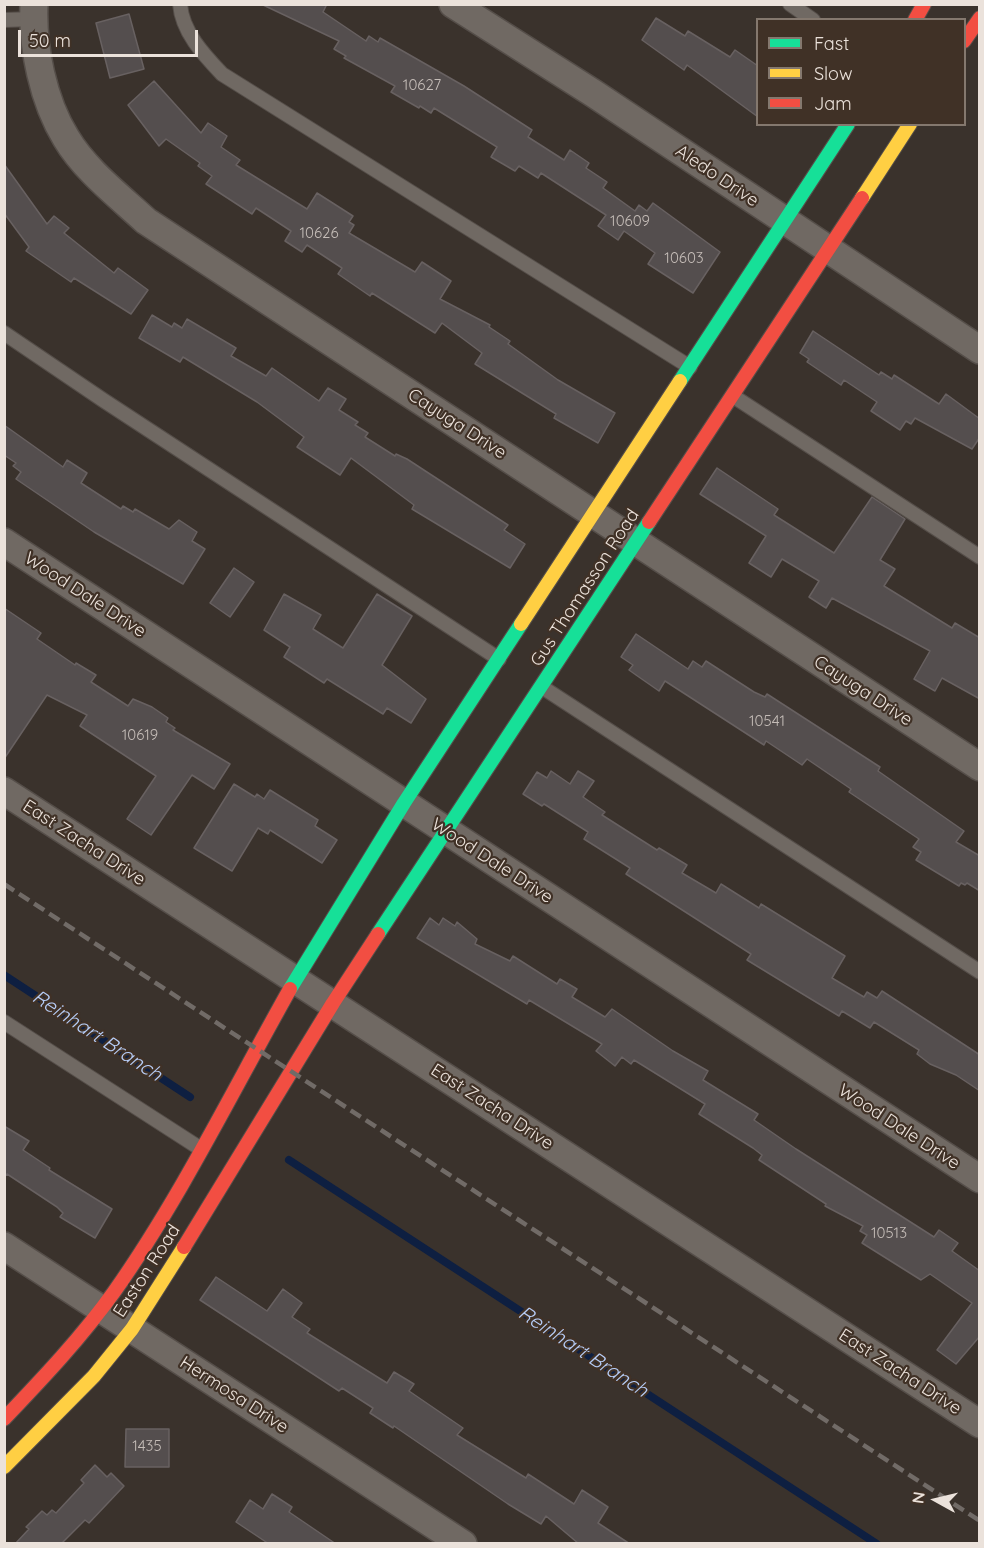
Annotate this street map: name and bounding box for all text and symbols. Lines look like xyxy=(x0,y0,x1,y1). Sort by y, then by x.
scale bar xyxy=(21,18,201,56)
legend xyxy=(756,18,966,126)
text: 50 m xyxy=(29,29,71,52)
text: Fast xyxy=(814,32,849,55)
text: Slow xyxy=(814,62,852,85)
house number: 10627 xyxy=(403,76,441,94)
text: Jam xyxy=(814,92,852,115)
street label: Aledo Drive xyxy=(671,140,763,212)
house number: 10609 xyxy=(610,212,650,230)
house number: 10626 xyxy=(300,224,338,242)
house number: 10603 xyxy=(664,249,704,267)
street label: Cayuga Drive xyxy=(404,384,510,464)
street label: Gus Thomasson Road xyxy=(526,505,644,671)
street label: Wood Dale Drive xyxy=(20,548,150,642)
street label: Cayuga Drive xyxy=(810,651,916,731)
house number: 10541 xyxy=(749,712,785,730)
house number: 10619 xyxy=(122,726,158,744)
street label: East Zacha Drive xyxy=(19,795,149,891)
street label: Wood Dale Drive xyxy=(427,814,557,908)
water label: Reinhart Branch xyxy=(28,985,166,1087)
street label: East Zacha Drive xyxy=(427,1059,557,1155)
street label: Wood Dale Drive xyxy=(834,1080,964,1174)
street label: Easton Road xyxy=(109,1220,185,1322)
house number: 10513 xyxy=(871,1224,907,1242)
water label: Reinhart Branch xyxy=(514,1301,652,1403)
street label: East Zacha Drive xyxy=(835,1324,965,1420)
street label: Hermosa Drive xyxy=(176,1352,292,1438)
house number: 1435 xyxy=(132,1437,162,1455)
north arrow xyxy=(906,1470,966,1530)
text: N xyxy=(907,1490,929,1505)

